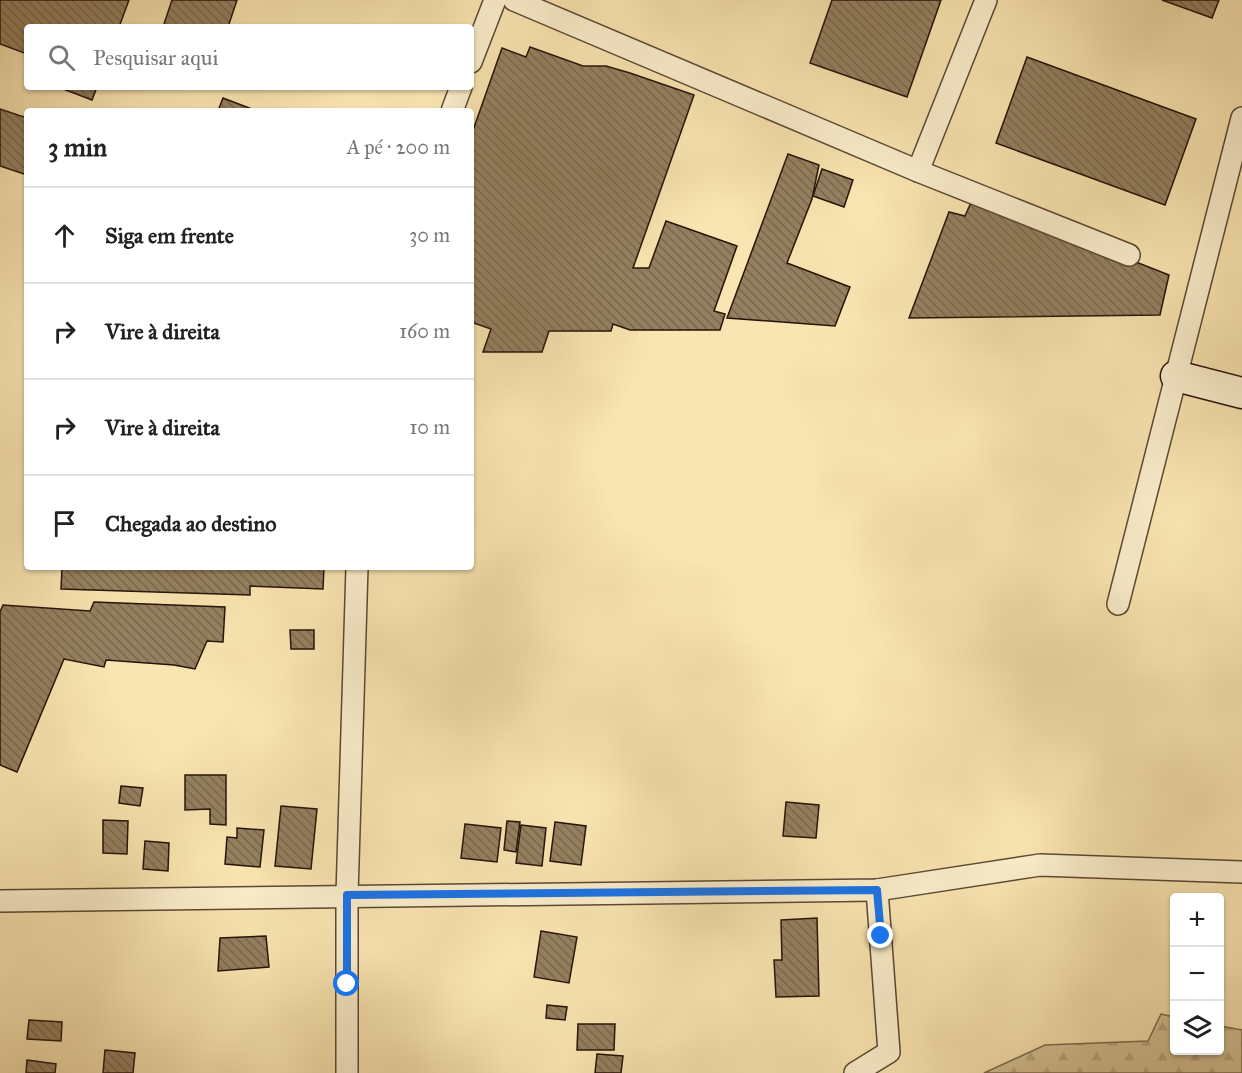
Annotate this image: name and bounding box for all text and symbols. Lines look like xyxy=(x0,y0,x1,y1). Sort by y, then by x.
search box xyxy=(24,24,474,90)
icon: search xyxy=(45,41,78,74)
text: Pesquisar aqui xyxy=(93,44,218,71)
text: 3 min xyxy=(48,131,107,163)
text: A pé · 200 m xyxy=(347,135,450,159)
icon: ahead xyxy=(48,219,81,252)
text: Siga em frente xyxy=(105,222,234,249)
text: 30 m xyxy=(409,223,450,247)
icon: right xyxy=(48,315,81,348)
text: Vire à direita xyxy=(105,318,220,345)
text: 160 m xyxy=(399,319,450,343)
icon: right xyxy=(48,411,81,444)
text: Vire à direita xyxy=(105,414,220,441)
text: 10 m xyxy=(409,415,450,439)
icon: arrive xyxy=(48,507,81,540)
text: Chegada ao destino xyxy=(105,510,276,537)
map controls xyxy=(1170,893,1224,1055)
button: + xyxy=(1170,893,1224,947)
route end xyxy=(867,922,893,948)
button: − xyxy=(1170,947,1224,1001)
route start xyxy=(333,970,359,996)
button: layers xyxy=(1170,1001,1224,1055)

